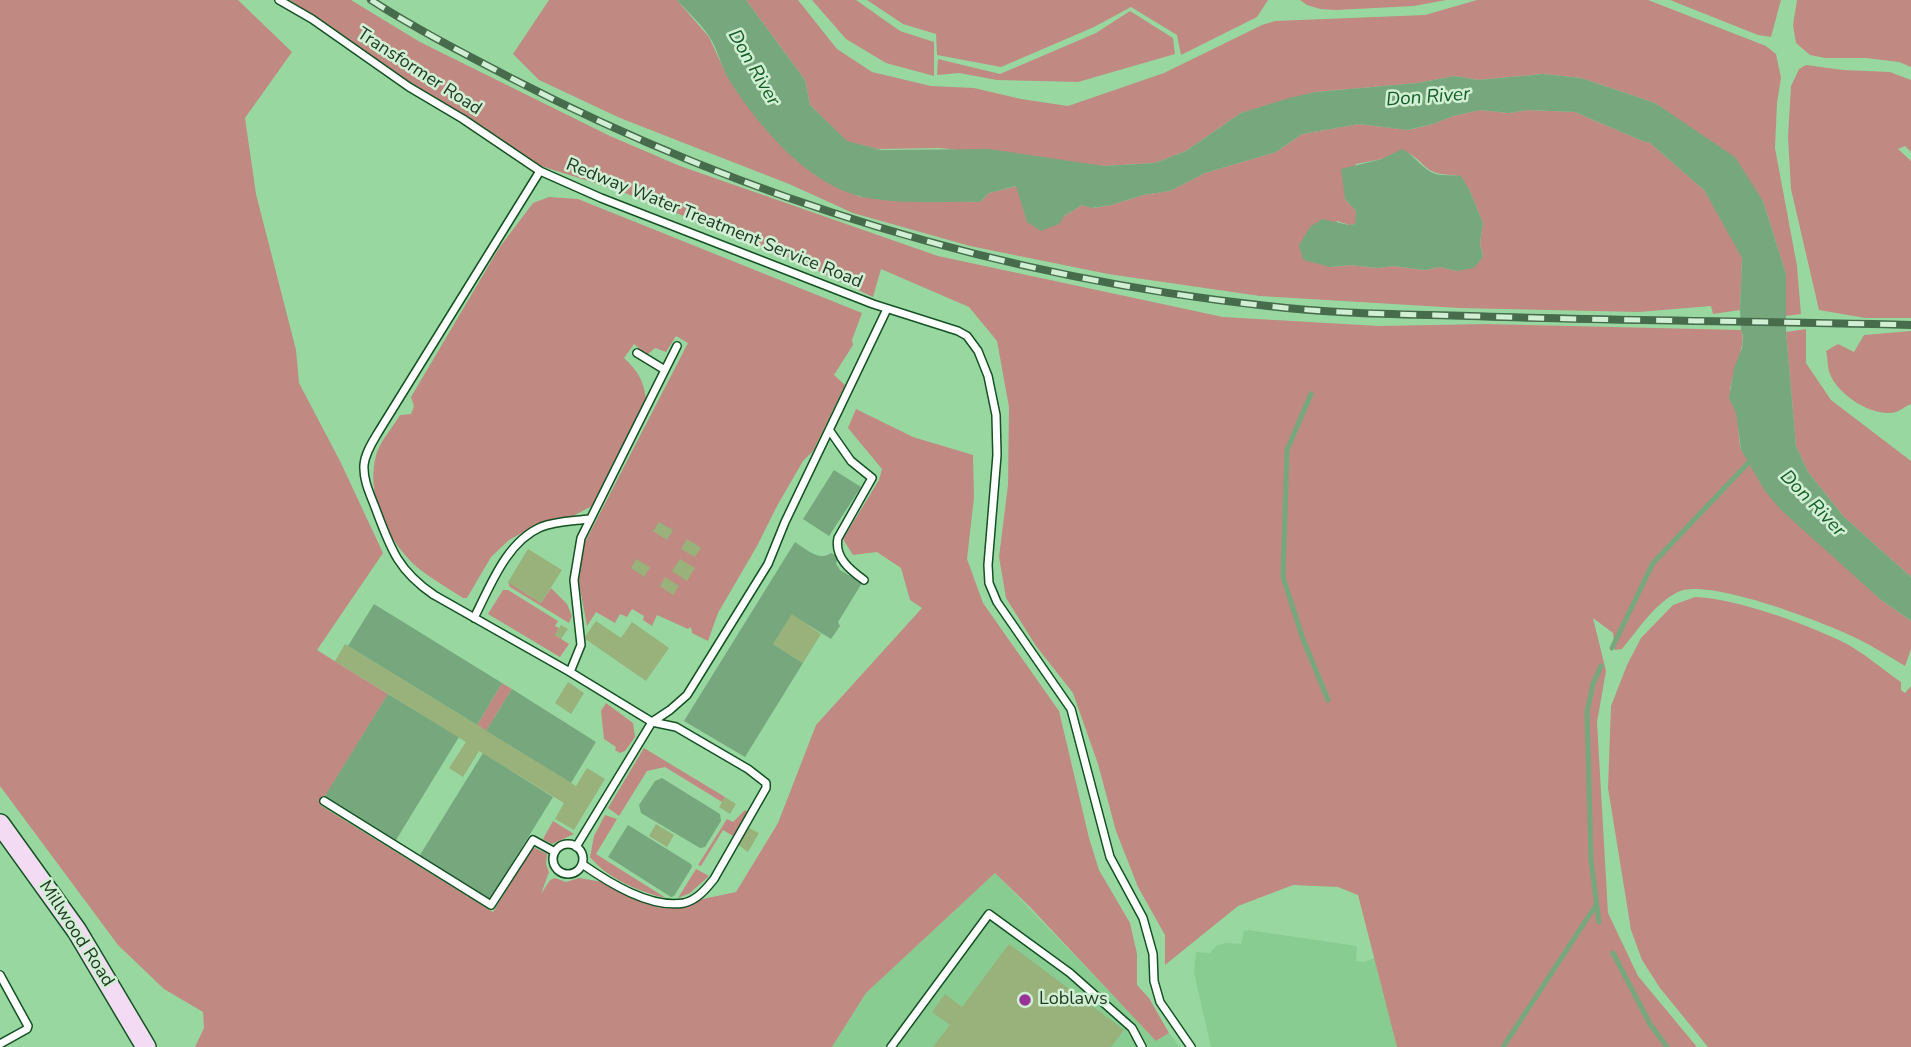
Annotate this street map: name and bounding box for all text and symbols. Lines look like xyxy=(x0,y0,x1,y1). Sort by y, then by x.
street label: Transformer Road xyxy=(353,24,485,120)
water label: Don River xyxy=(722,26,784,110)
water label: Don River xyxy=(1385,84,1471,112)
street label: Redway Water Treatment Service Road xyxy=(563,154,865,294)
water label: Don River xyxy=(1775,466,1849,542)
street label: Millwood Road xyxy=(34,877,118,991)
place label: Loblaws xyxy=(1039,989,1108,1011)
marker: Loblaws xyxy=(1017,992,1033,1008)

